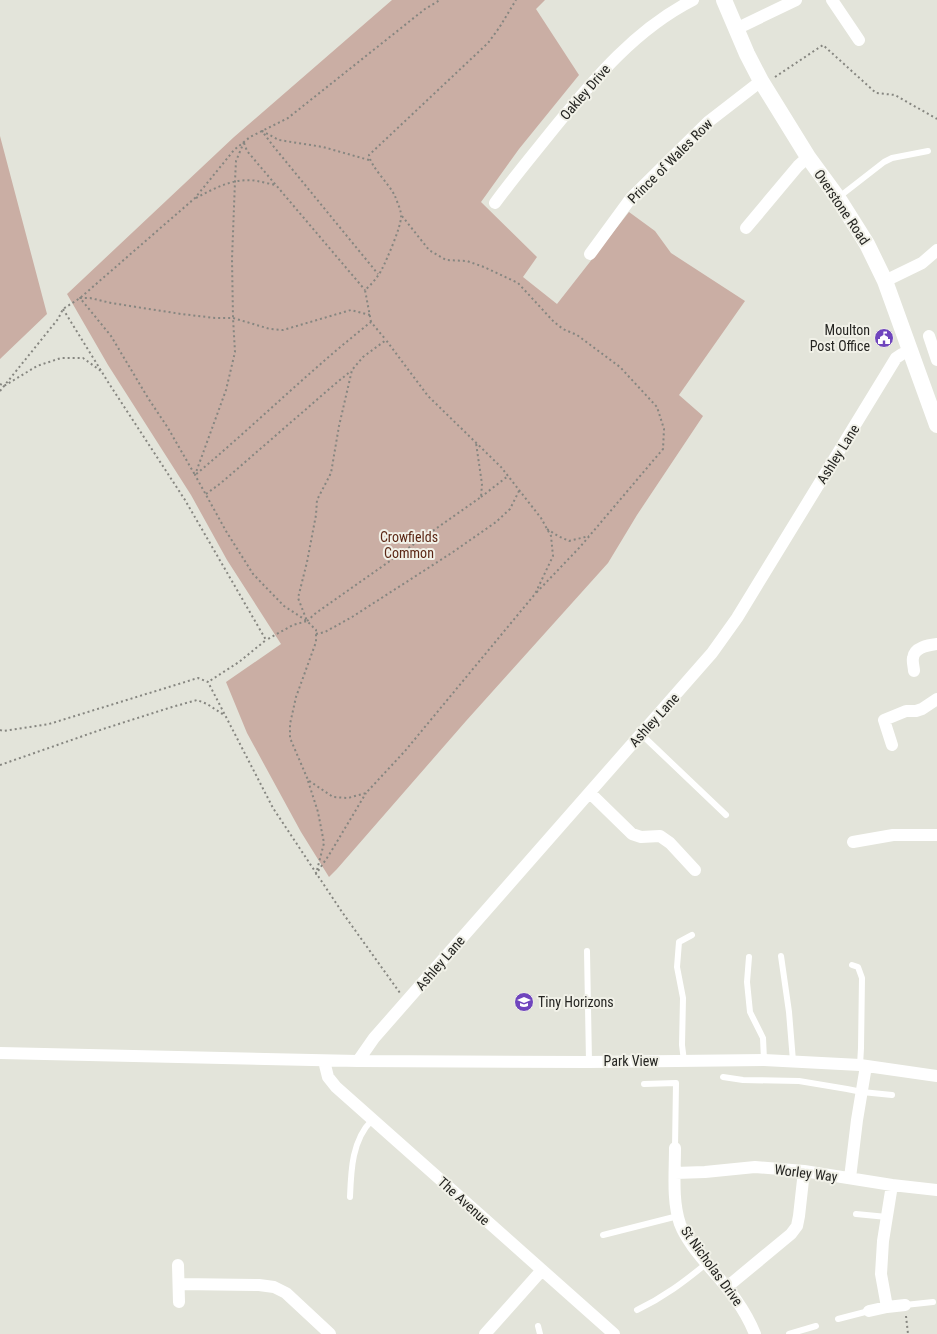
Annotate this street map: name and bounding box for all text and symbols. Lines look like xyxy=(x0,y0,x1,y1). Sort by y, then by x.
street label: Oakley Drive xyxy=(557,61,614,123)
street label: Prince of Wales Row xyxy=(624,115,716,207)
street label: Overstone Road xyxy=(811,166,873,248)
place label: Moulton Post Office xyxy=(810,322,870,354)
public building icon: Moulton Post Office xyxy=(873,327,895,349)
street label: Ashley Lane xyxy=(814,421,863,487)
park label: Crowfields Common xyxy=(380,529,438,561)
street label: Ashley Lane xyxy=(626,690,683,750)
street label: Ashley Lane xyxy=(412,932,468,993)
school or university icon: Tiny Horizons xyxy=(513,991,535,1013)
place label: Tiny Horizons xyxy=(538,994,614,1010)
street label: Park View xyxy=(604,1053,658,1069)
street label: Worley Way xyxy=(774,1161,839,1185)
street label: The Avenue xyxy=(435,1174,494,1229)
street label: St Nicholas Drive xyxy=(678,1223,746,1309)

